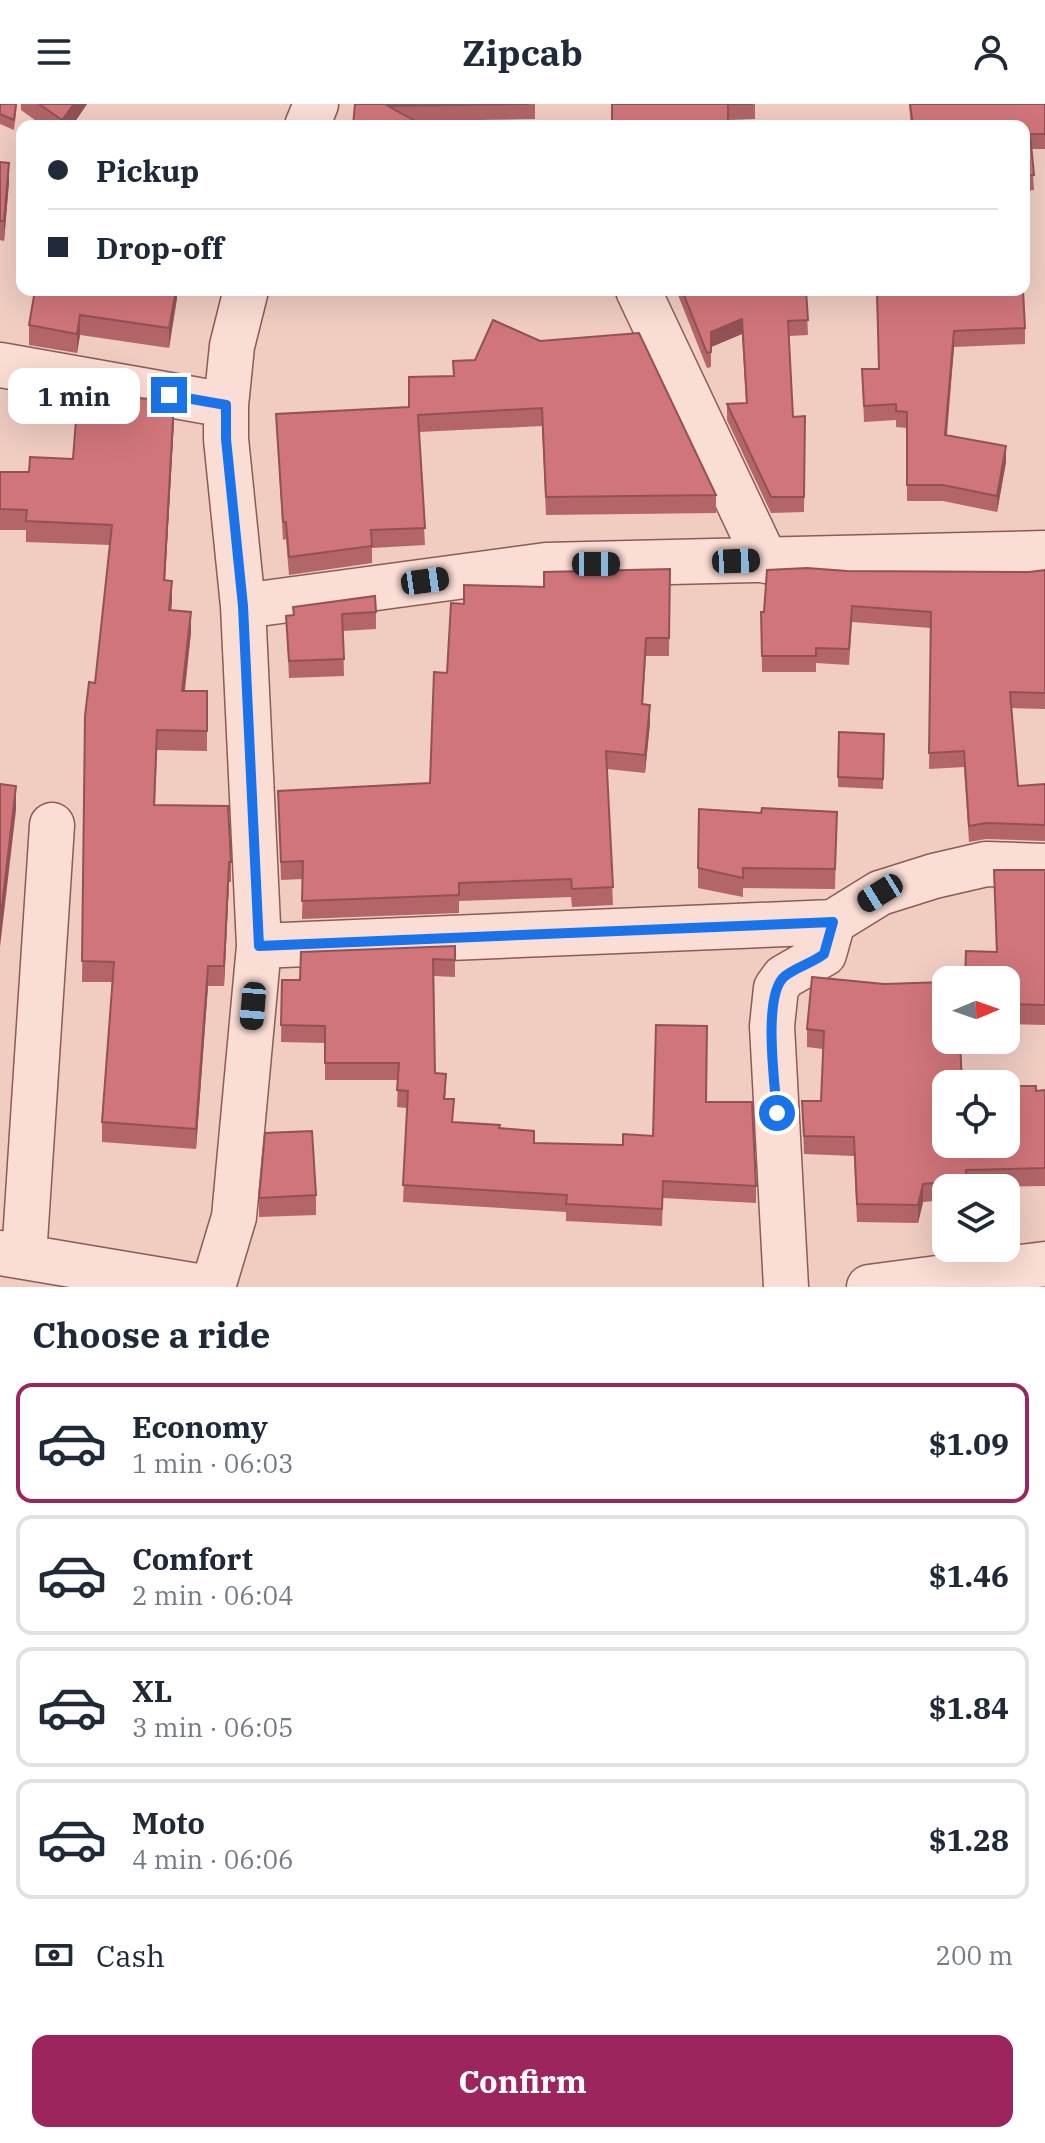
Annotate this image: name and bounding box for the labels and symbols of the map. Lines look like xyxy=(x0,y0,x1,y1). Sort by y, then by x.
callout: 1 min xyxy=(9,367,141,423)
route end xyxy=(151,377,187,413)
car xyxy=(712,548,760,574)
car xyxy=(572,552,620,576)
car xyxy=(400,566,450,596)
car xyxy=(853,870,907,916)
north arrow xyxy=(932,966,1020,1054)
car xyxy=(239,981,267,1031)
route start xyxy=(759,1095,795,1131)

